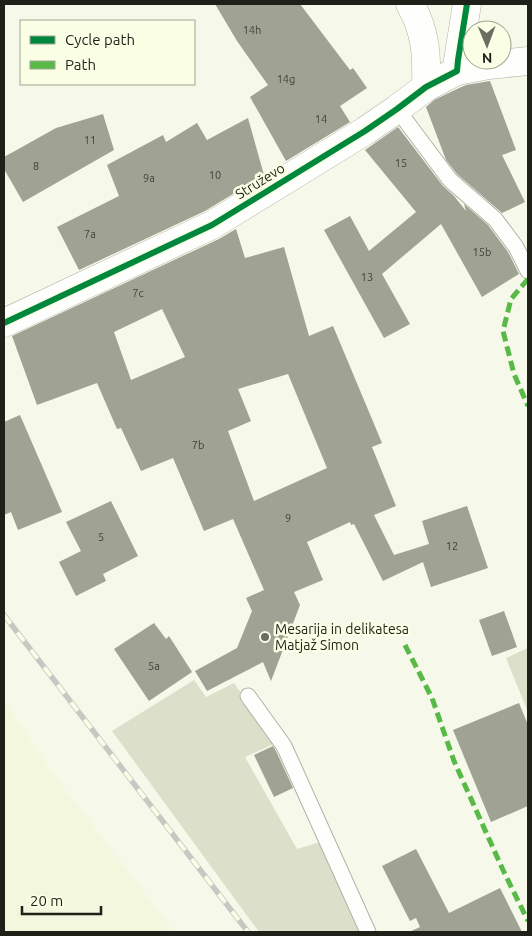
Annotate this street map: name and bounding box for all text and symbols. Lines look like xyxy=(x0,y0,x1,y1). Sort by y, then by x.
legend xyxy=(20,20,195,85)
north arrow xyxy=(462,20,512,70)
house number: 14h xyxy=(243,24,261,36)
text: Cycle path xyxy=(65,31,135,48)
text: N xyxy=(482,50,493,66)
text: Path xyxy=(65,56,96,73)
house number: 14g xyxy=(277,73,295,85)
house number: 14 xyxy=(315,113,327,125)
house number: 11 xyxy=(84,134,96,146)
house number: 15 xyxy=(395,157,407,169)
house number: 8 xyxy=(33,160,39,172)
street label: Struževo xyxy=(232,160,288,202)
house number: 10 xyxy=(209,169,221,181)
house number: 9a xyxy=(143,172,155,184)
house number: 7a xyxy=(84,228,96,240)
house number: 15b xyxy=(473,246,491,258)
house number: 13 xyxy=(361,271,373,283)
house number: 7c xyxy=(132,287,144,299)
house number: 7b xyxy=(192,439,204,451)
house number: 9 xyxy=(285,512,291,524)
house number: 5 xyxy=(98,531,104,543)
house number: 12 xyxy=(446,540,458,552)
place label: Mesarija in delikatesa Matjaž Simon xyxy=(275,621,409,653)
marker: Mesarija in delikatesa Matjaž Simon xyxy=(259,631,271,643)
house number: 5a xyxy=(148,660,160,672)
scale bar xyxy=(22,884,101,916)
text: 20 m xyxy=(30,892,63,909)

